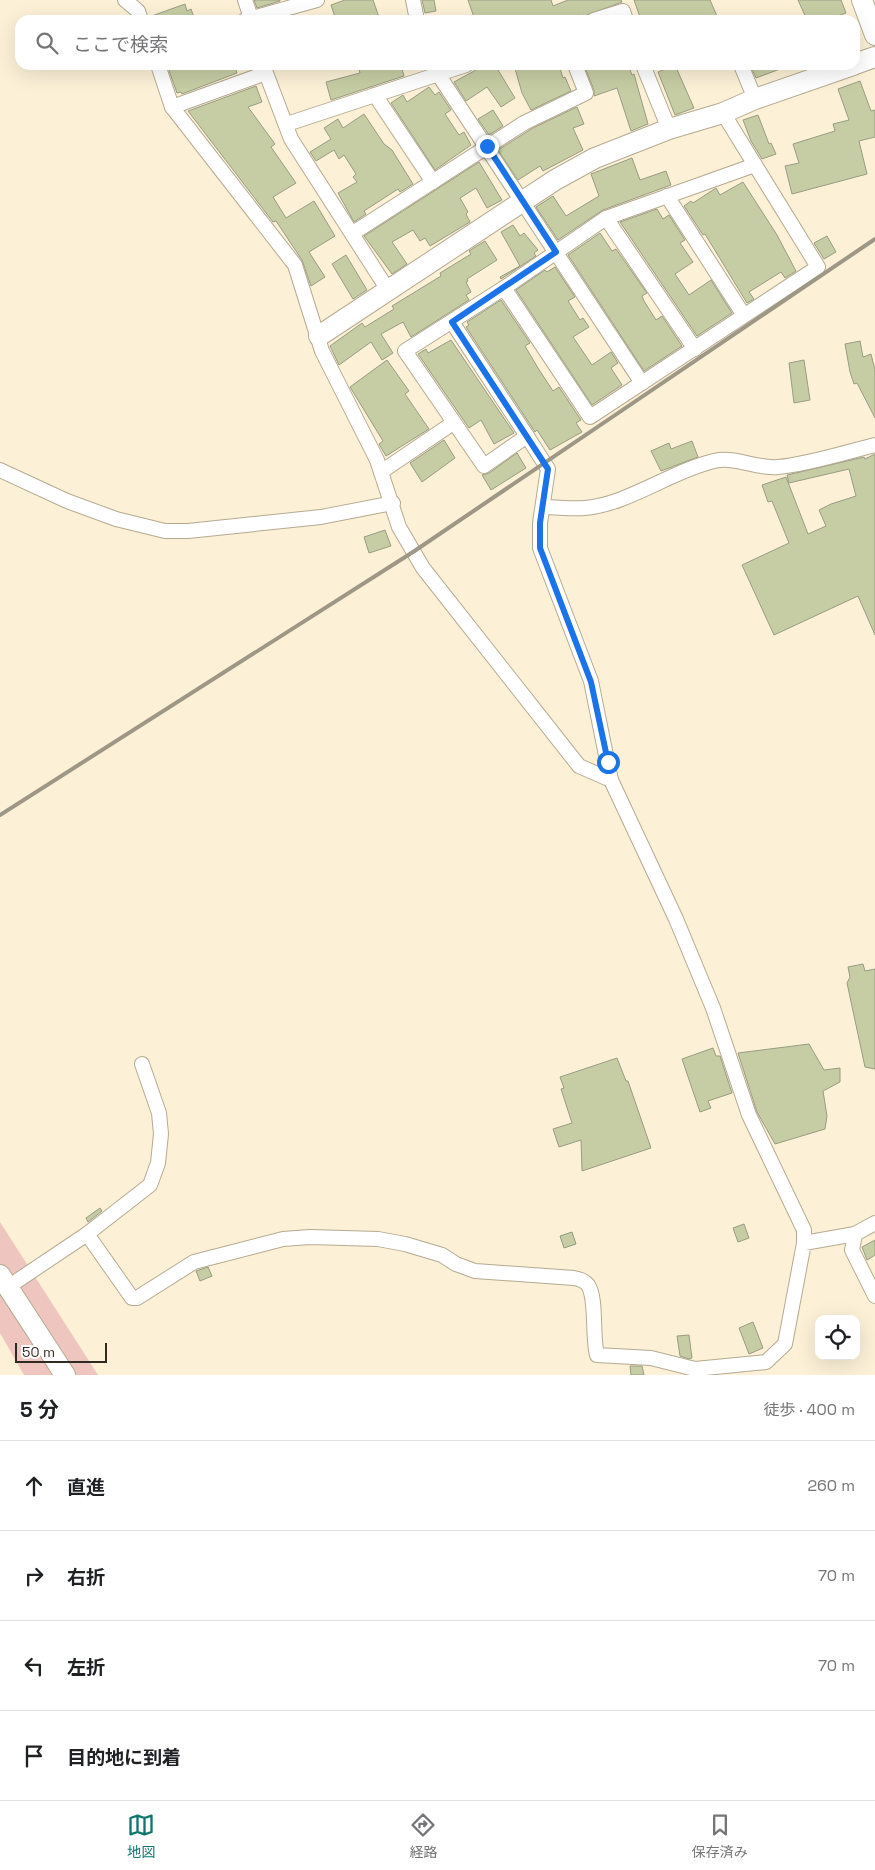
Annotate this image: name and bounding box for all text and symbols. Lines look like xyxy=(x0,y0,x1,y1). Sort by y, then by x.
search box xyxy=(15,15,860,70)
icon: search xyxy=(33,29,61,57)
text: ここで検索 xyxy=(73,32,168,57)
route end xyxy=(476,135,499,158)
route start xyxy=(597,751,620,774)
map controls xyxy=(815,1315,860,1360)
button: locate xyxy=(815,1315,860,1360)
scale bar xyxy=(15,1340,108,1363)
text: 50 m xyxy=(22,1343,55,1361)
text: 5 分 xyxy=(20,1396,59,1423)
text: 徒歩 · 400 m xyxy=(763,1399,855,1420)
icon: ahead xyxy=(20,1472,48,1500)
text: 直進 xyxy=(67,1475,105,1500)
text: 260 m xyxy=(807,1475,855,1496)
icon: right xyxy=(20,1562,48,1590)
text: 右折 xyxy=(67,1565,105,1590)
text: 70 m xyxy=(818,1565,855,1586)
icon: left xyxy=(20,1652,48,1680)
text: 左折 xyxy=(67,1655,105,1680)
text: 70 m xyxy=(818,1655,855,1676)
icon: arrive xyxy=(20,1742,48,1770)
text: 目的地に到着 xyxy=(67,1745,181,1770)
tab: 地図 xyxy=(127,1811,155,1861)
tab: 経路 xyxy=(409,1811,437,1861)
tab: 保存済み xyxy=(692,1811,748,1861)

